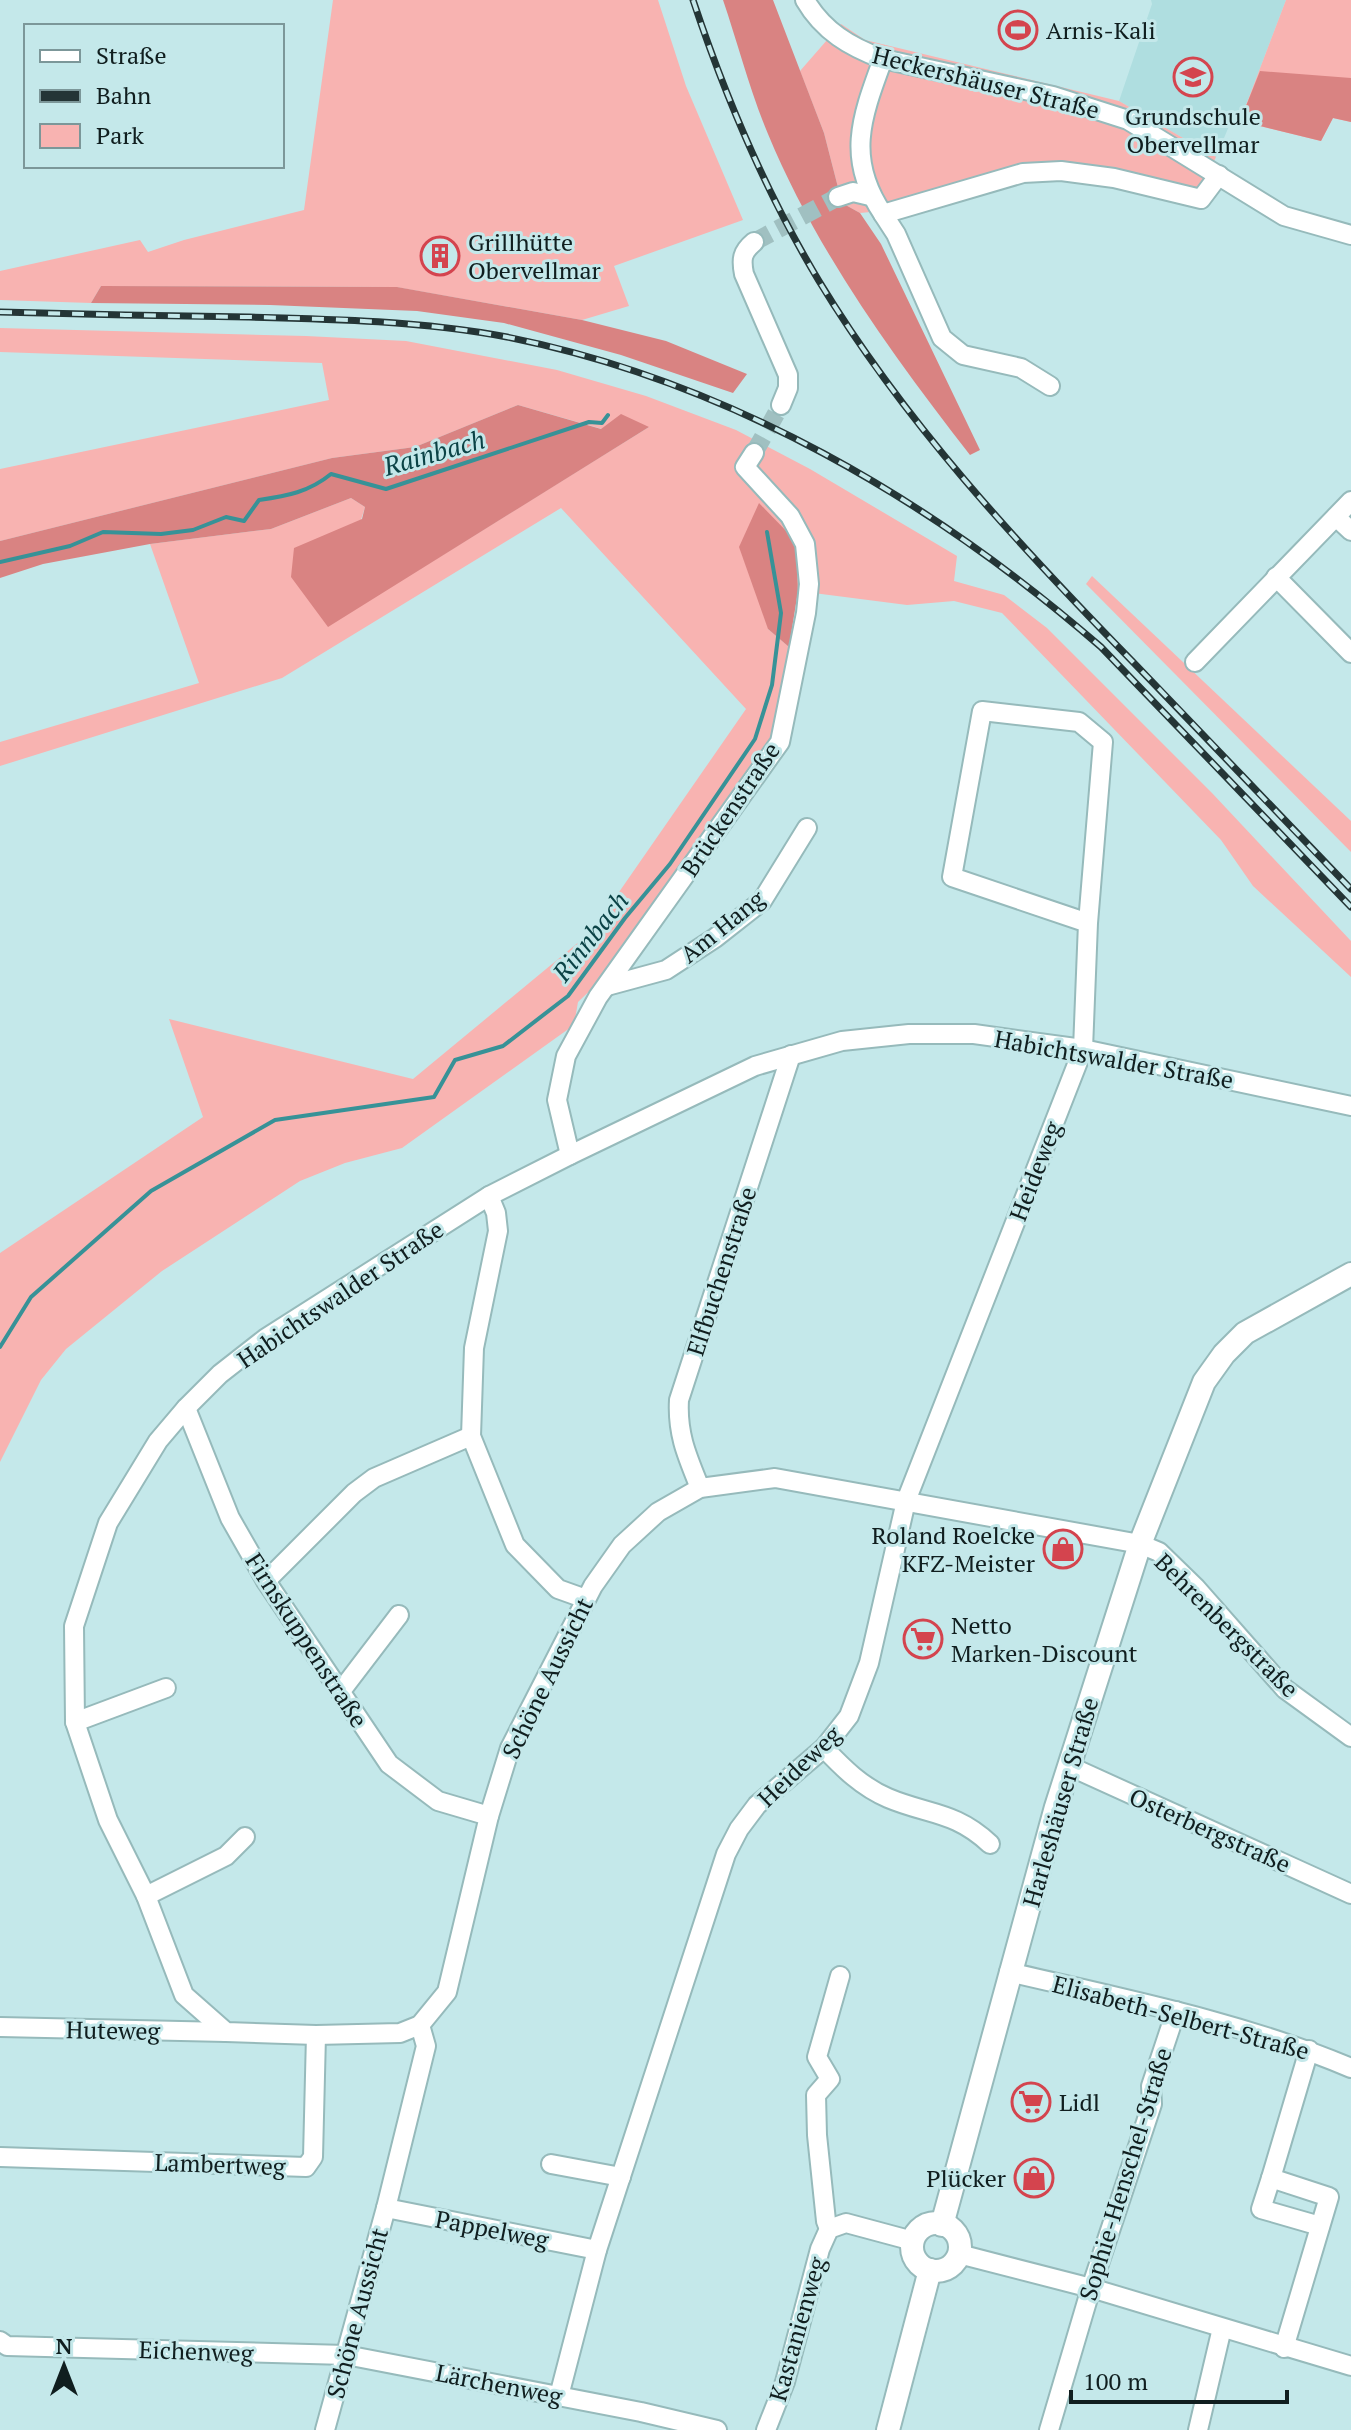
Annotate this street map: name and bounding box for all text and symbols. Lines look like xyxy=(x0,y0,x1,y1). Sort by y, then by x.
sports icon: Arnis-Kali xyxy=(997,9,1039,51)
place label: Arnis-Kali xyxy=(1046,14,1156,46)
legend xyxy=(24,24,284,168)
street label: Heckershäuser Straße xyxy=(869,38,1103,126)
text: Straße xyxy=(96,39,167,71)
school or university icon: Grundschule Obervellmar xyxy=(1172,56,1214,98)
text: Bahn xyxy=(96,79,151,111)
place label: Grundschule Obervellmar xyxy=(1125,100,1261,160)
text: Park xyxy=(96,119,145,151)
place label: Grillhütte Obervellmar xyxy=(468,226,602,286)
building icon: Grillhütte Obervellmar xyxy=(419,235,461,277)
water label: Rainbach xyxy=(378,421,489,483)
street label: Brückenstraße xyxy=(673,736,787,882)
street label: Am Hang xyxy=(673,882,771,970)
water label: Rinnbach xyxy=(544,884,636,989)
street label: Habichtswalder Straße xyxy=(992,1022,1236,1096)
street label: Heideweg xyxy=(1001,1116,1069,1225)
street label: Elfbuchenstraße xyxy=(679,1182,763,1360)
street label: Habichtswalder Straße xyxy=(231,1213,449,1375)
place label: Roland Roelcke KFZ-Meister xyxy=(871,1519,1036,1579)
shop icon: Roland Roelcke KFZ-Meister xyxy=(1042,1528,1084,1570)
street label: Behrenbergstraße xyxy=(1148,1546,1306,1704)
street label: Firnskuppenstraße xyxy=(239,1547,375,1733)
street label: Schöne Aussicht xyxy=(494,1592,600,1764)
place label: Netto Marken-Discount xyxy=(951,1609,1137,1669)
supermarket icon: Netto Marken-Discount xyxy=(902,1618,944,1660)
street label: Harleshäuser Straße xyxy=(1015,1694,1105,1910)
street label: Heideweg xyxy=(750,1718,848,1814)
street label: Osterbergstraße xyxy=(1124,1780,1296,1880)
street label: Elisabeth-Selbert-Straße xyxy=(1049,1967,1313,2067)
street label: Huteweg xyxy=(66,2013,161,2047)
street label: Sophie-Henschel-Straße xyxy=(1071,2044,1179,2304)
supermarket icon: Lidl xyxy=(1010,2081,1052,2123)
place label: Lidl xyxy=(1059,2086,1100,2118)
street label: Lambertweg xyxy=(154,2146,286,2182)
shop icon: Plücker xyxy=(1013,2157,1055,2199)
place label: Plücker xyxy=(926,2162,1007,2194)
street label: Pappelweg xyxy=(433,2202,552,2256)
street label: Schöne Aussicht xyxy=(319,2224,395,2402)
street label: Kastanienweg xyxy=(761,2253,833,2405)
north arrow xyxy=(24,2326,104,2406)
text: N xyxy=(56,2331,73,2360)
street label: Eichenweg xyxy=(138,2333,254,2369)
scale bar xyxy=(1071,2354,1287,2404)
street label: Lärchenweg xyxy=(433,2356,565,2412)
text: 100 m xyxy=(1083,2365,1148,2397)

